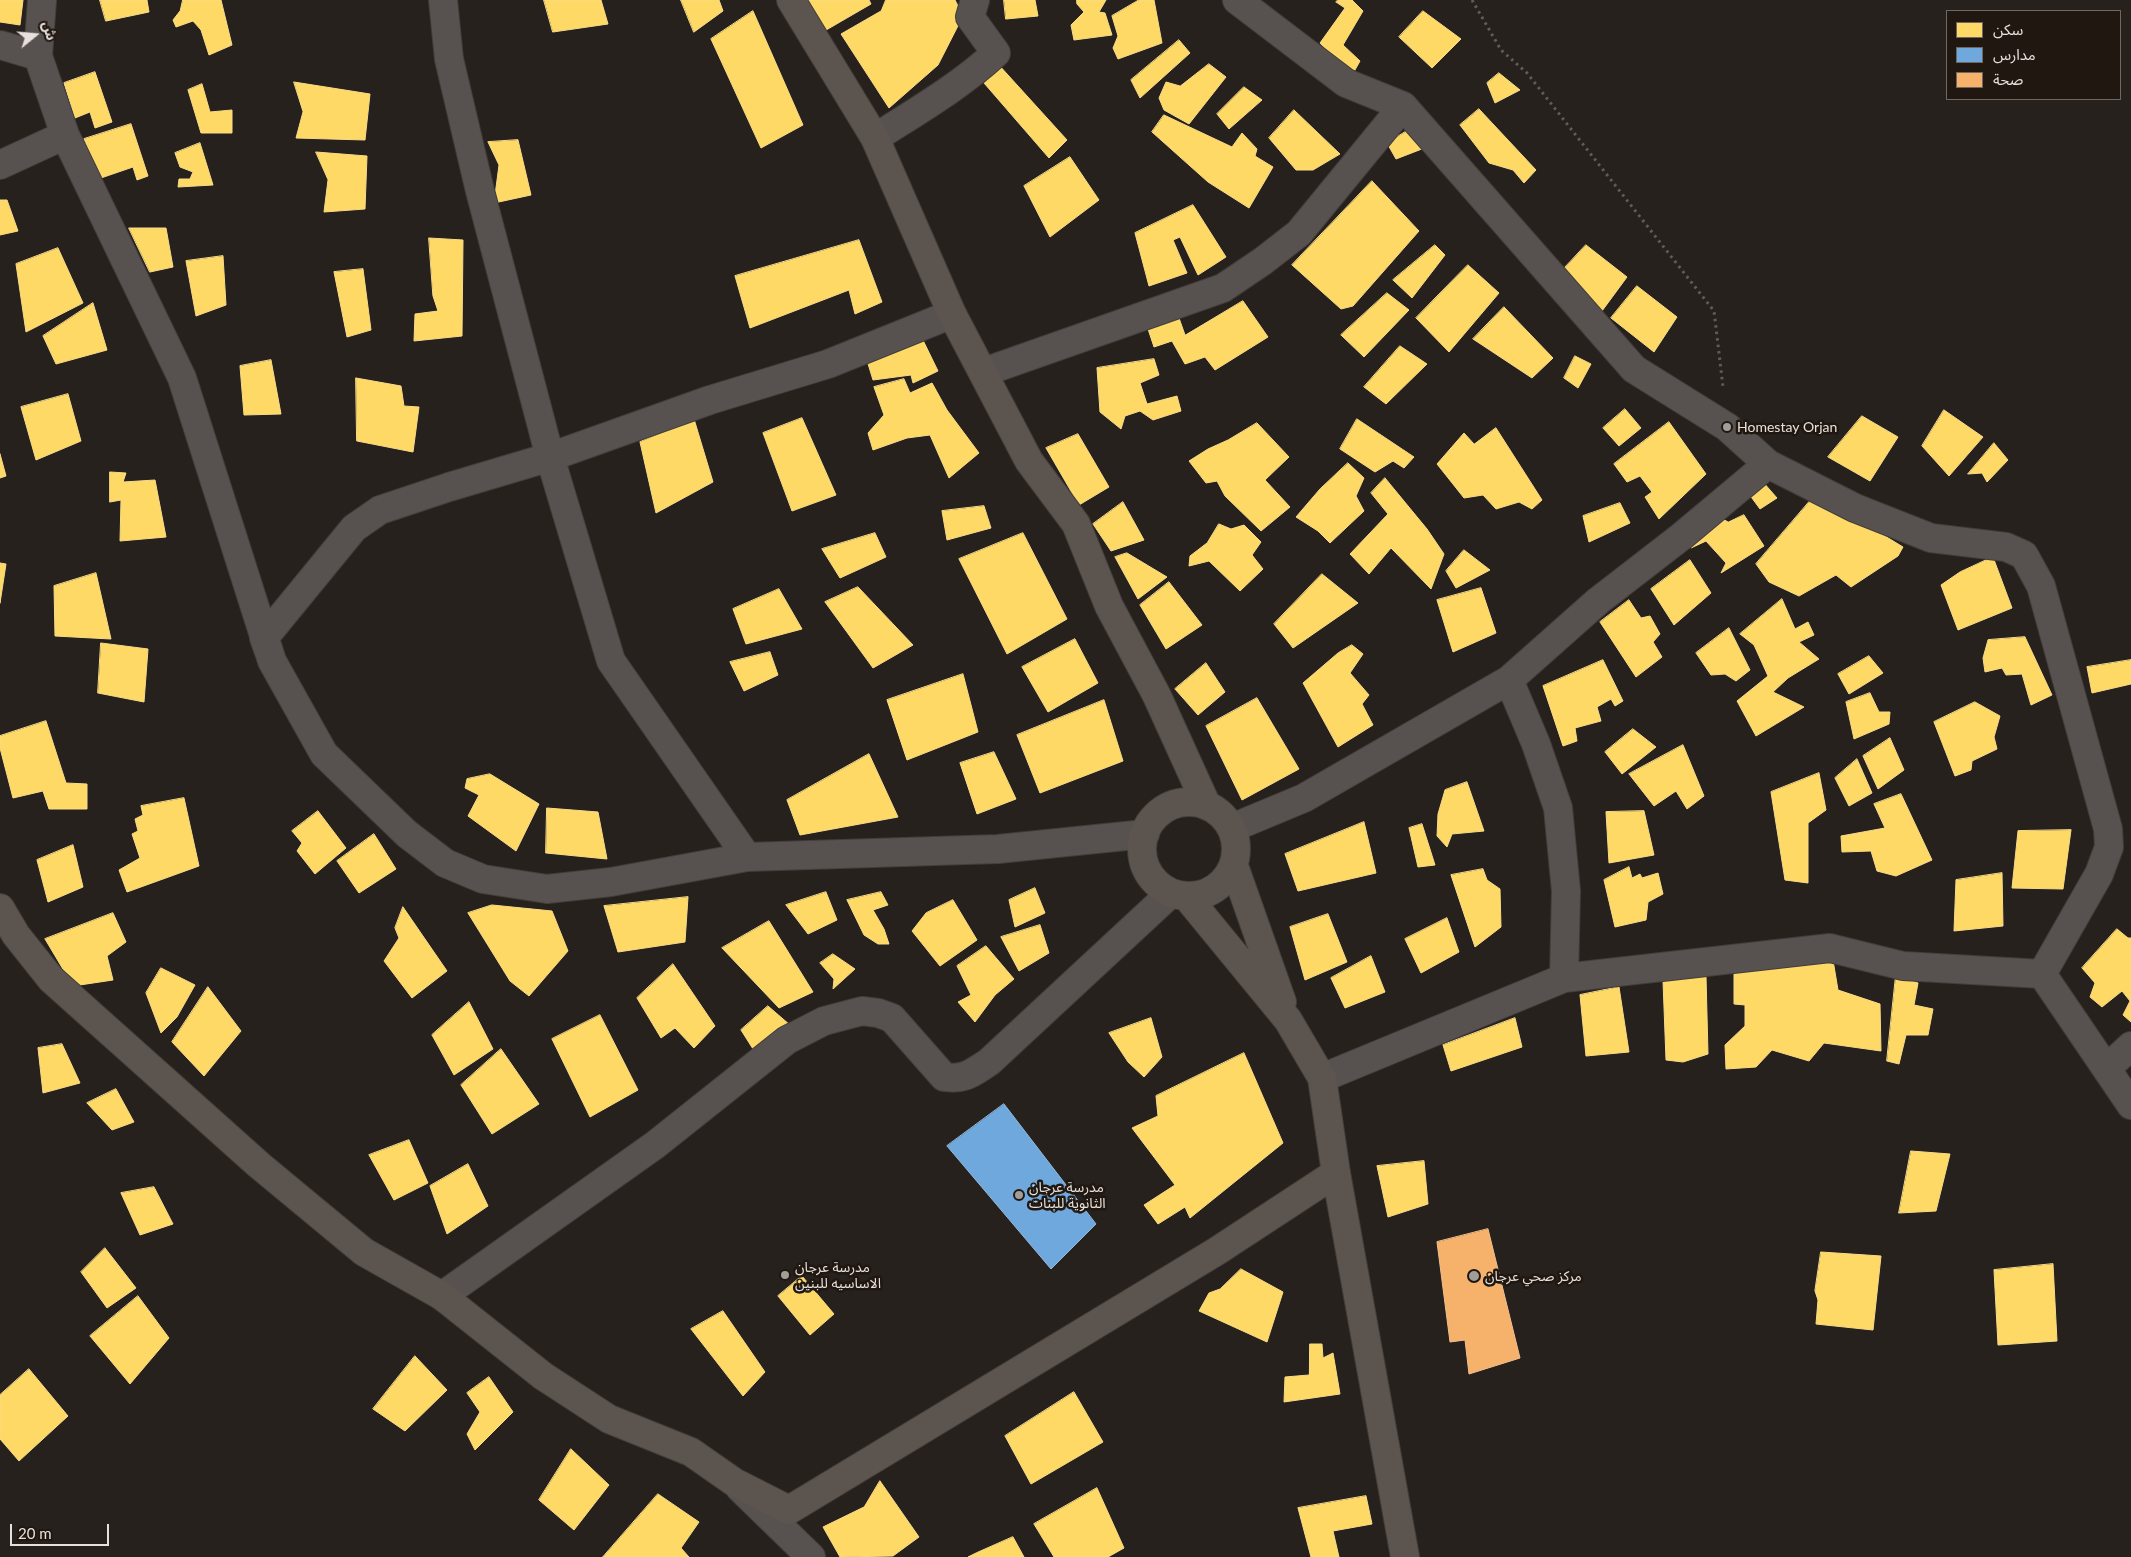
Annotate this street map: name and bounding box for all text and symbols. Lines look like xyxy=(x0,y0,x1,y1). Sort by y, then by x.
north arrow xyxy=(10,10,60,60)
legend xyxy=(1946,10,2121,100)
text: ش xyxy=(39,19,61,42)
text: سكن xyxy=(1993,20,2023,38)
text: مدارس xyxy=(1993,45,2036,63)
text: صحة xyxy=(1993,70,2023,88)
place label: Homestay Orjan xyxy=(1737,419,1837,435)
marker: Homestay Orjan xyxy=(1721,421,1733,433)
place label: مدرسة عرجان الثانوية للبنات xyxy=(1029,1179,1106,1212)
marker: مدرسة عرجان الثانوية للبنات xyxy=(1013,1189,1025,1201)
place label: مدرسة عرجان الاساسيه للبنين xyxy=(795,1259,881,1292)
place label: مركز صحي عرجان xyxy=(1485,1268,1582,1284)
marker: مدرسة عرجان الاساسيه للبنين xyxy=(779,1269,791,1281)
marker: مركز صحي عرجان xyxy=(1467,1269,1481,1283)
scale bar xyxy=(12,1514,111,1546)
text: 20 m xyxy=(18,1524,52,1542)

